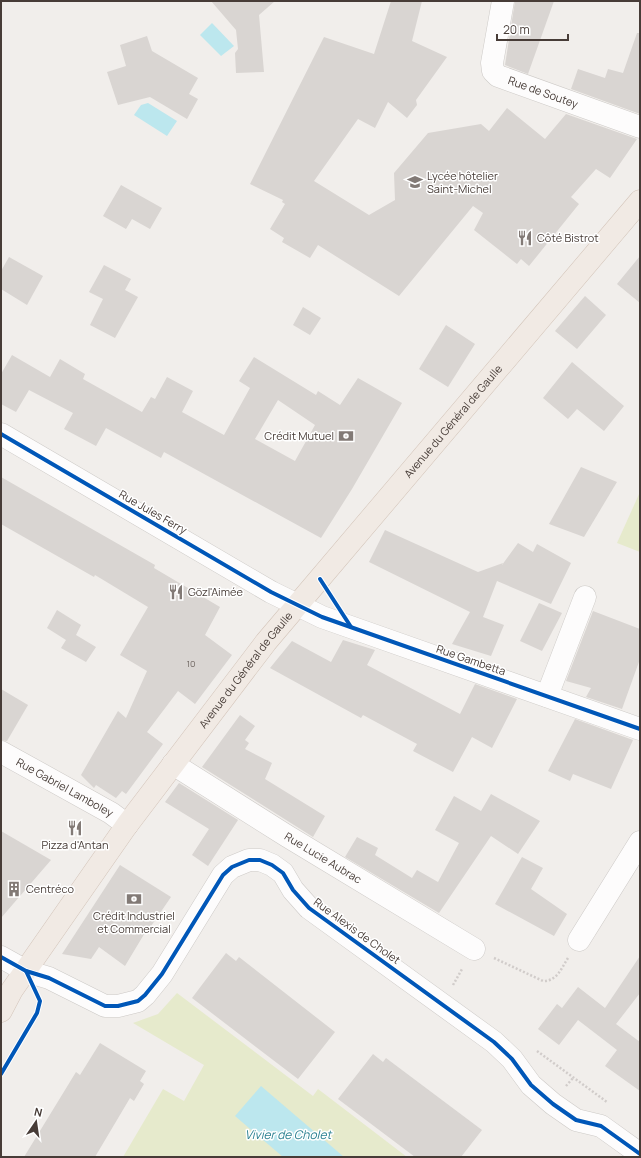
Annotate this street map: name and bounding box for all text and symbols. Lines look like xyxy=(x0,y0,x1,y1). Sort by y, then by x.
scale bar xyxy=(497,16,568,42)
text: 20 m xyxy=(503,21,530,38)
street label: Rue de Soutey xyxy=(506,72,581,111)
place label: Lycée hôtelier Saint-Michel xyxy=(427,168,498,196)
school or university icon: Lycée hôtelier Saint-Michel xyxy=(406,173,424,191)
restaurant icon: Côté Bistrot xyxy=(516,229,534,247)
place label: Côté Bistrot xyxy=(537,230,599,245)
street label: Avenue du Général de Gaulle xyxy=(400,361,505,481)
bank icon: Crédit Mutuel xyxy=(337,427,355,445)
place label: Crédit Mutuel xyxy=(264,428,334,443)
street label: Rue Jules Ferry xyxy=(117,486,190,537)
restaurant icon: Gözl'Aimée xyxy=(167,583,185,601)
place label: Gözl'Aimée xyxy=(188,584,243,599)
street label: Avenue du Général de Gaulle xyxy=(195,608,296,731)
street label: Rue Gambetta xyxy=(434,641,508,678)
house number: 10 xyxy=(187,657,196,670)
street label: Rue Gabriel Lamboley xyxy=(14,754,117,820)
restaurant icon: Pizza d'Antan xyxy=(66,819,84,837)
street label: Rue Lucie Aubrac xyxy=(282,828,365,886)
place label: Pizza d'Antan xyxy=(42,837,108,852)
building icon: Centréco xyxy=(5,880,23,898)
place label: Centréco xyxy=(26,881,74,896)
bank icon: Crédit Industriel et Commercial xyxy=(125,890,143,908)
street label: Rue Alexis de Cholet xyxy=(311,894,404,967)
place label: Crédit Industriel et Commercial xyxy=(93,908,175,936)
north arrow xyxy=(16,1102,56,1142)
text: N xyxy=(33,1104,44,1120)
water label: Vivier de Cholet xyxy=(245,1126,332,1143)

